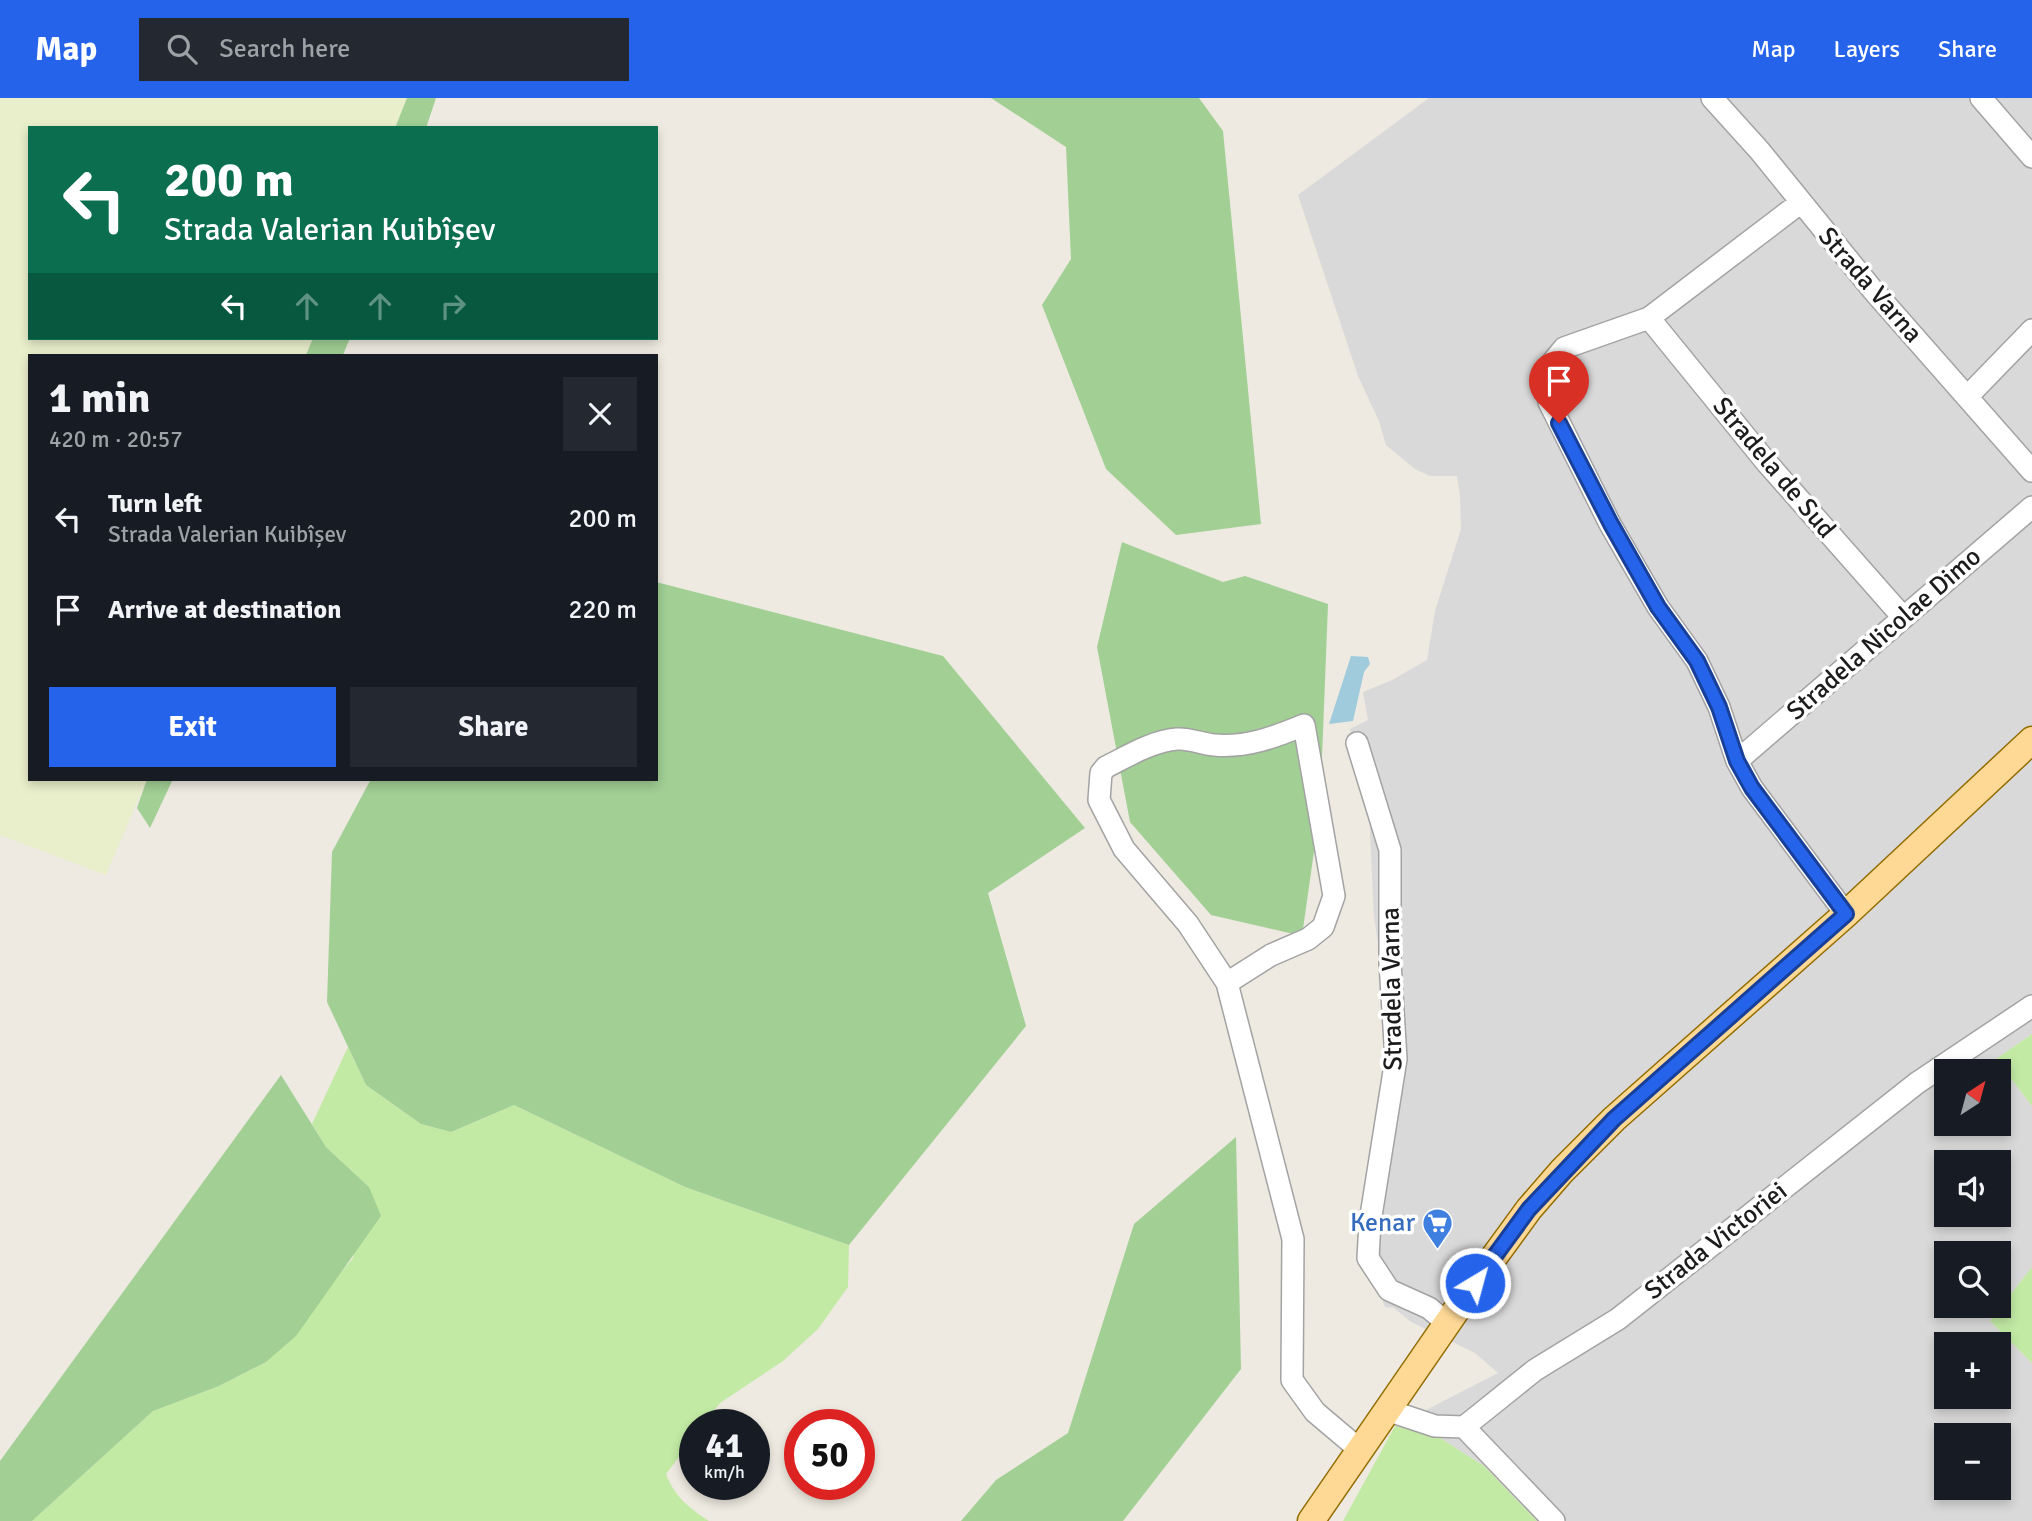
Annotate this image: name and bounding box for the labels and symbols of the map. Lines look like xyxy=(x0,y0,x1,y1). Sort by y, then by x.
street label: Strada Varna xyxy=(1811,221,1929,349)
pin xyxy=(1529,351,1589,423)
street label: Stradela de Sud xyxy=(1706,391,1842,545)
street label: Stradela Nicolae Dimo xyxy=(1780,541,1988,727)
street label: Stradela Varna xyxy=(1375,907,1409,1071)
north arrow xyxy=(1934,1059,2011,1136)
street label: Strada Victoriei xyxy=(1638,1175,1794,1307)
supermarket icon: Kenar xyxy=(1421,1206,1455,1250)
place label: Kenar xyxy=(1350,1207,1415,1239)
position arrow xyxy=(1438,1246,1512,1320)
speed limit sign: 50 xyxy=(784,1409,875,1500)

